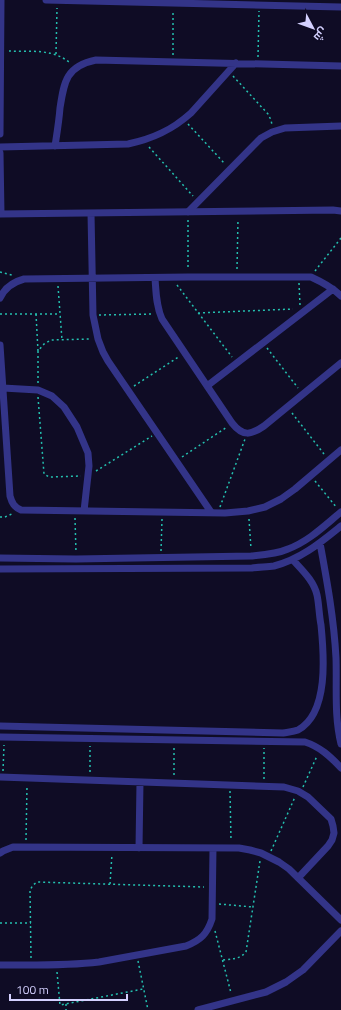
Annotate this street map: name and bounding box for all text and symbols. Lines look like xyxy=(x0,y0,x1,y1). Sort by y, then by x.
north arrow xyxy=(293,8,333,48)
text: ش xyxy=(310,24,331,45)
scale bar xyxy=(10,976,127,1002)
text: 100 m xyxy=(16,980,49,999)

